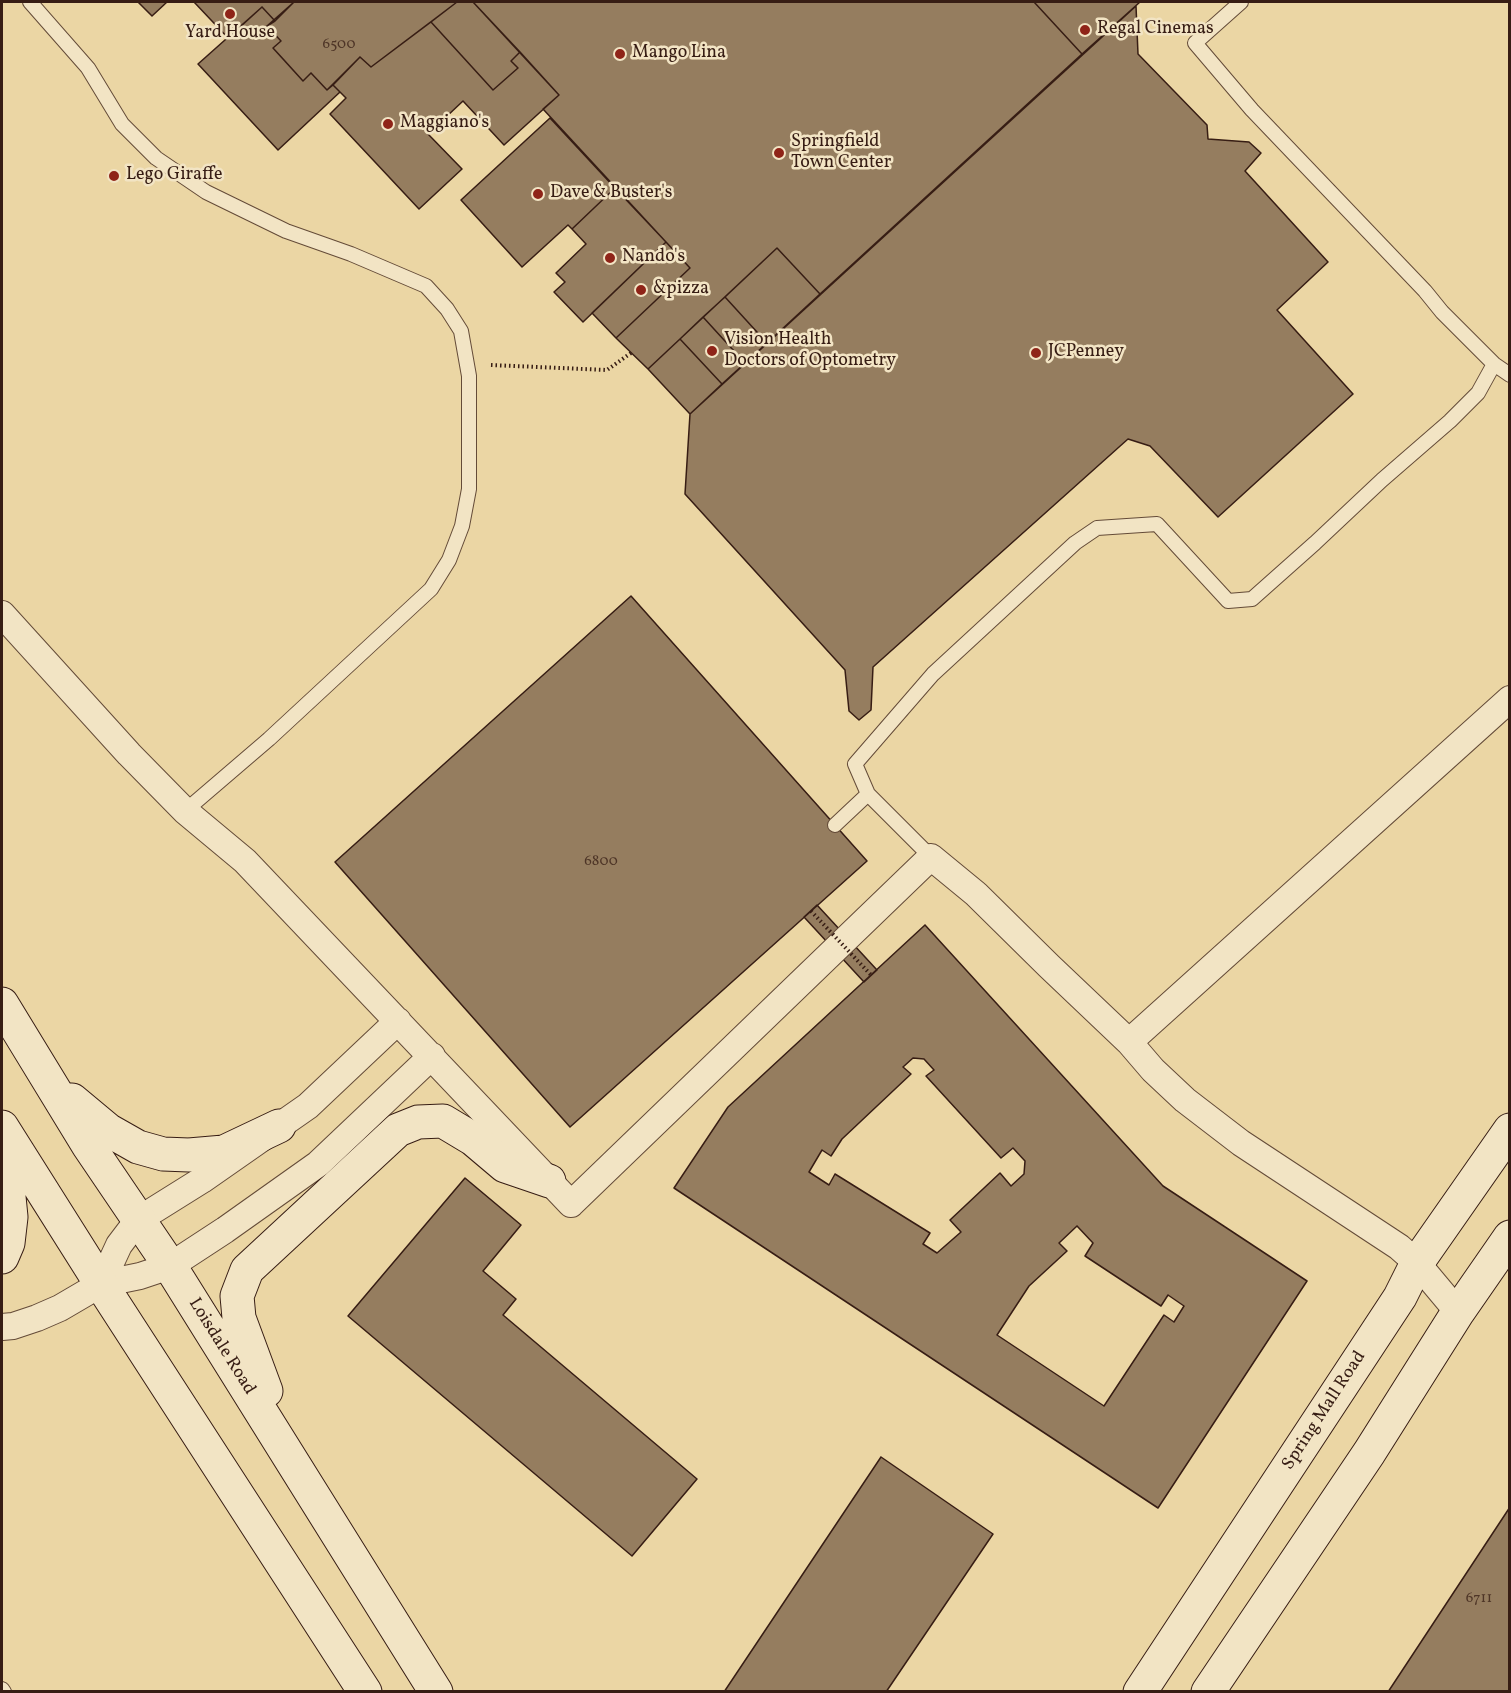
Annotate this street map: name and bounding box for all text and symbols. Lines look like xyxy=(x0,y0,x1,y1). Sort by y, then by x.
marker: Yard House xyxy=(223,7,237,21)
place label: Regal Cinemas xyxy=(1097,19,1214,41)
place label: Yard House xyxy=(185,23,275,45)
marker: Regal Cinemas xyxy=(1078,23,1092,37)
house number: 6500 xyxy=(323,36,355,54)
place label: Mango Lina xyxy=(632,43,726,65)
marker: Mango Lina xyxy=(613,47,627,61)
place label: Maggiano's xyxy=(400,113,489,135)
marker: Maggiano's xyxy=(381,117,395,131)
place label: Springfield Town Center xyxy=(791,132,891,174)
marker: Springfield Town Center xyxy=(772,146,786,160)
place label: Lego Giraffe xyxy=(126,165,223,187)
marker: Lego Giraffe xyxy=(107,169,121,183)
place label: Dave & Buster's xyxy=(550,183,673,205)
marker: Dave & Buster's xyxy=(531,187,545,201)
place label: Nando's xyxy=(622,247,685,269)
marker: Nando's xyxy=(603,251,617,265)
place label: &pizza xyxy=(653,279,709,301)
marker: &pizza xyxy=(634,283,648,297)
place label: Vision Health Doctors of Optometry xyxy=(724,330,896,372)
place label: JCPenney xyxy=(1048,342,1124,364)
marker: Vision Health Doctors of Optometry xyxy=(705,344,719,358)
marker: JCPenney xyxy=(1029,346,1043,360)
house number: 6800 xyxy=(584,853,618,871)
street label: Loisdale Road xyxy=(183,1295,259,1399)
street label: Spring Mall Road xyxy=(1279,1347,1371,1475)
house number: 6711 xyxy=(1466,1590,1492,1608)

